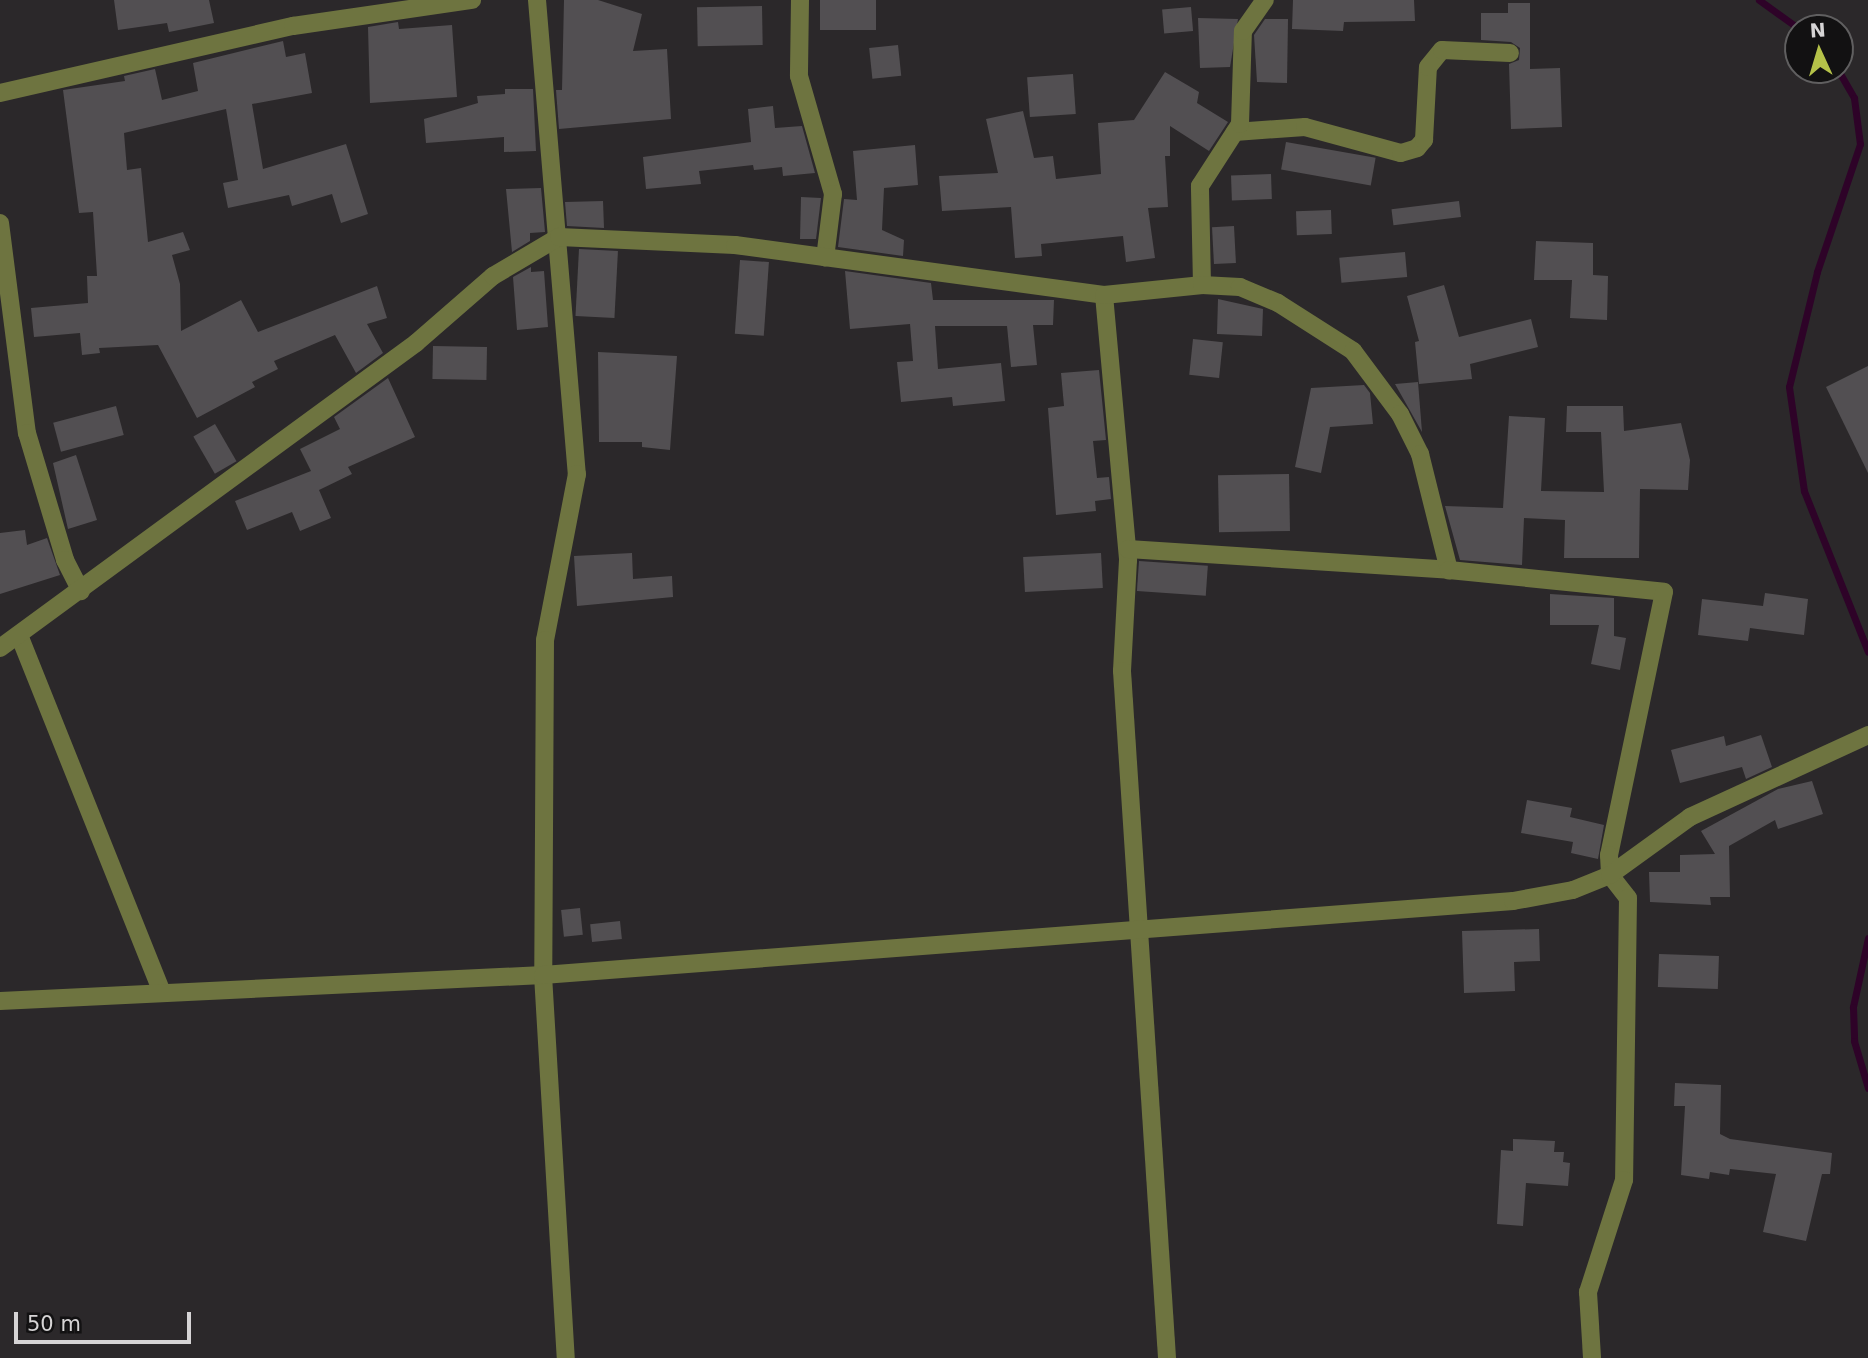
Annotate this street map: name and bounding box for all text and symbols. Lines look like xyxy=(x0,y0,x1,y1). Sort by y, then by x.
north arrow xyxy=(1784,14,1854,84)
text: N xyxy=(1809,19,1826,42)
scale bar xyxy=(18,1298,194,1342)
text: 50 m xyxy=(27,1312,81,1336)

